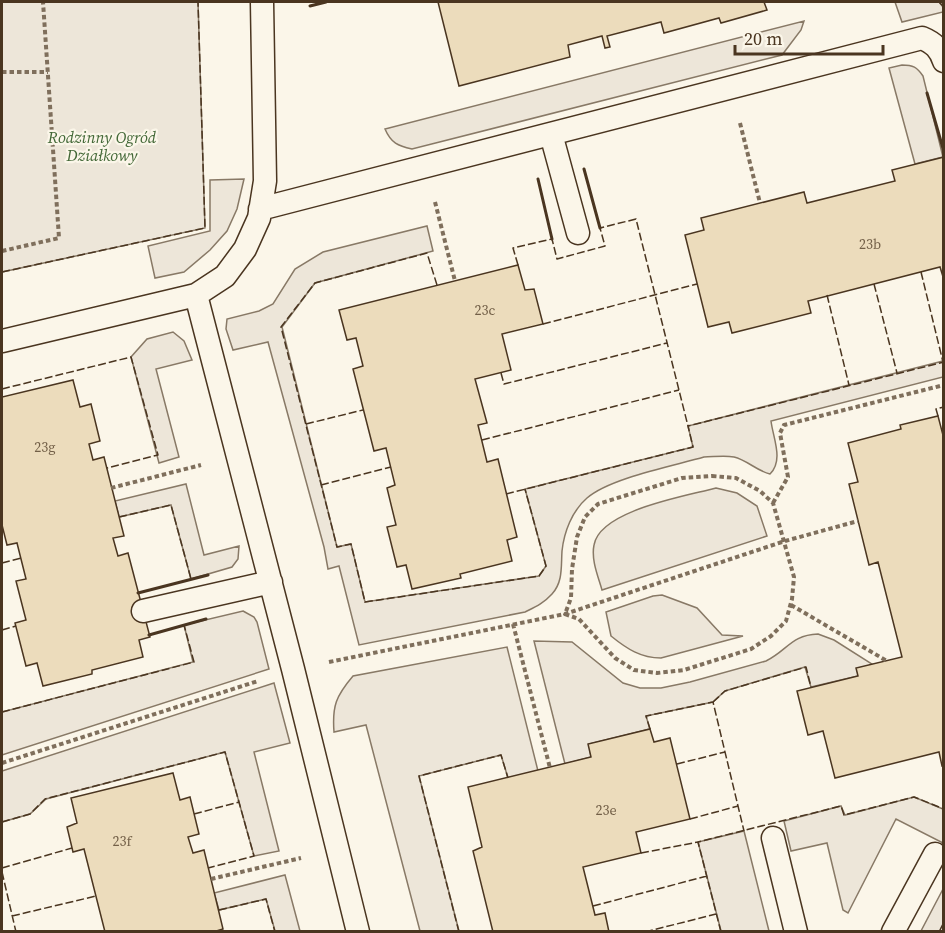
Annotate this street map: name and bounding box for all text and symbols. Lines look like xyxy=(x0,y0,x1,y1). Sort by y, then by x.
scale bar xyxy=(735,18,884,56)
text: 20 m xyxy=(744,26,782,51)
park label: Rodzinny Ogród Działkowy xyxy=(47,126,157,166)
house number: 23b xyxy=(859,234,881,254)
house number: 23c xyxy=(475,300,496,320)
house number: 23g xyxy=(34,437,56,457)
house number: 23e xyxy=(595,800,617,820)
house number: 23f xyxy=(113,831,133,851)

